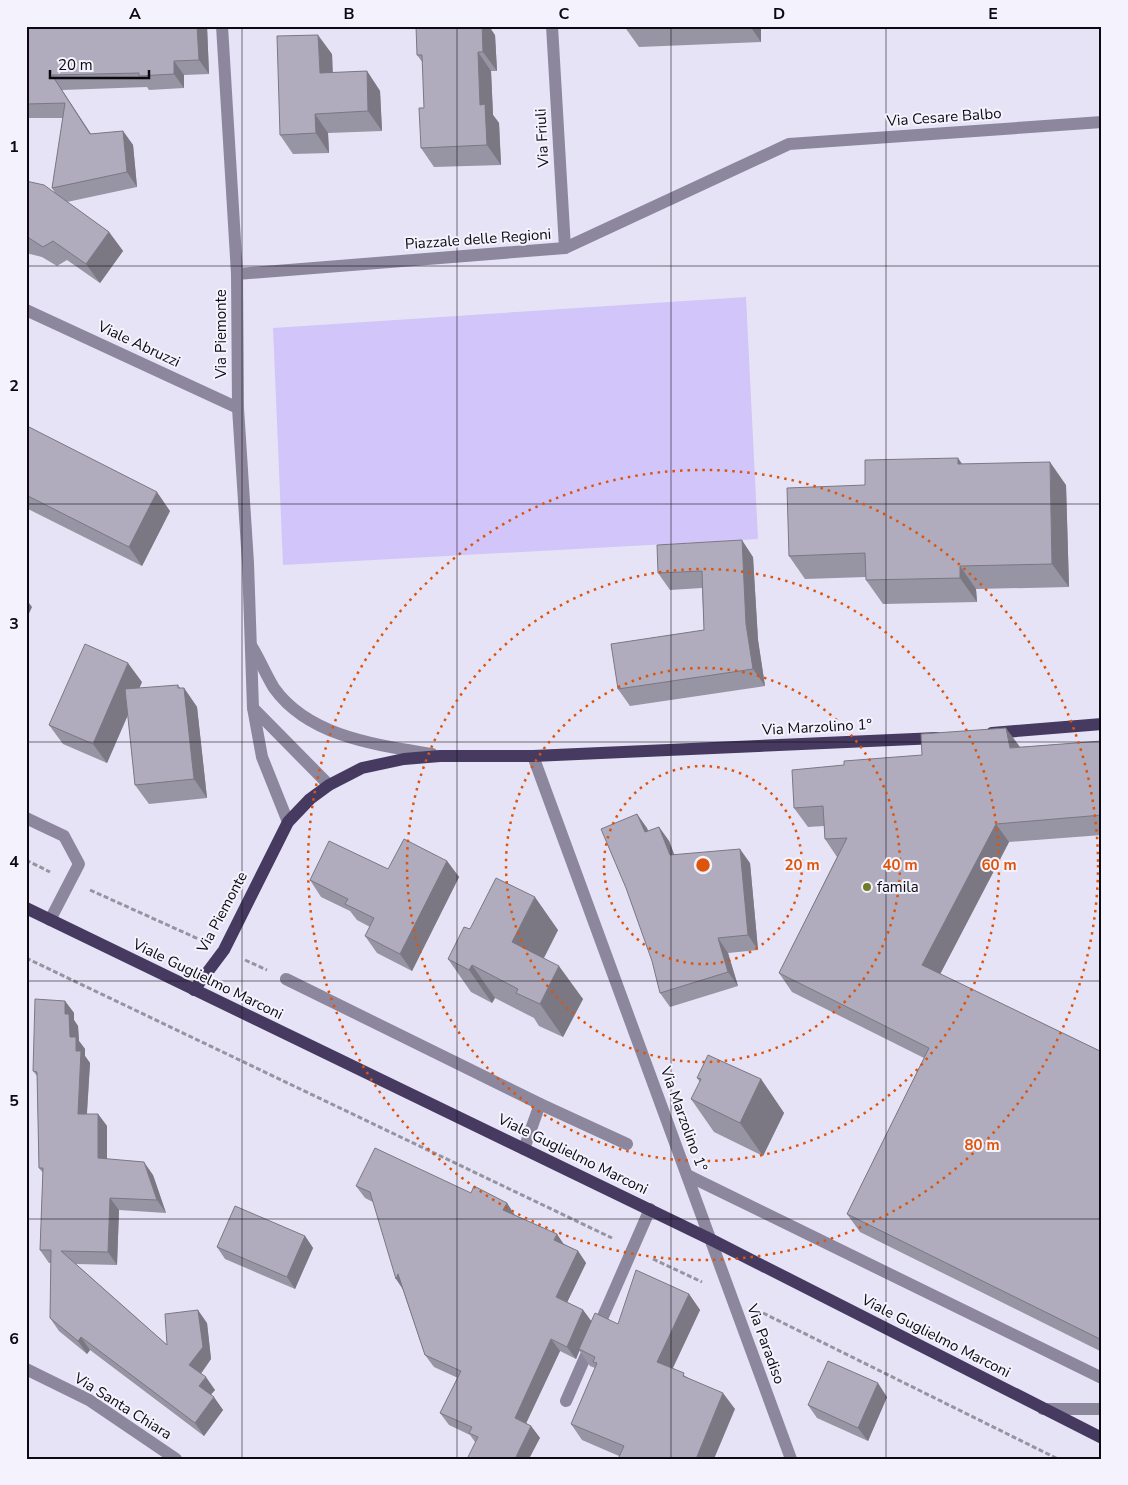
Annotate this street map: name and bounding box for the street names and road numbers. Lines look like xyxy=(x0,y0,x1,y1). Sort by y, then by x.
street label: Via Cesare Balbo xyxy=(885,103,1002,131)
street label: Via Friuli xyxy=(530,108,554,169)
street label: Piazzale delle Regioni xyxy=(404,224,552,254)
street label: Via Piemonte xyxy=(211,289,231,380)
street label: Viale Abruzzi xyxy=(94,316,183,372)
street label: Via Marzolino 1° xyxy=(760,714,873,740)
street label: Via Piemonte xyxy=(192,868,252,957)
street label: Viale Guglielmo Marconi xyxy=(129,933,286,1024)
street label: Via Marzolino 1° xyxy=(655,1063,712,1174)
street label: Viale Guglielmo Marconi xyxy=(494,1108,651,1199)
street label: Viale Guglielmo Marconi xyxy=(857,1289,1014,1382)
street label: Via Paradiso xyxy=(742,1300,790,1387)
street label: Via Santa Chiara xyxy=(70,1367,176,1444)

